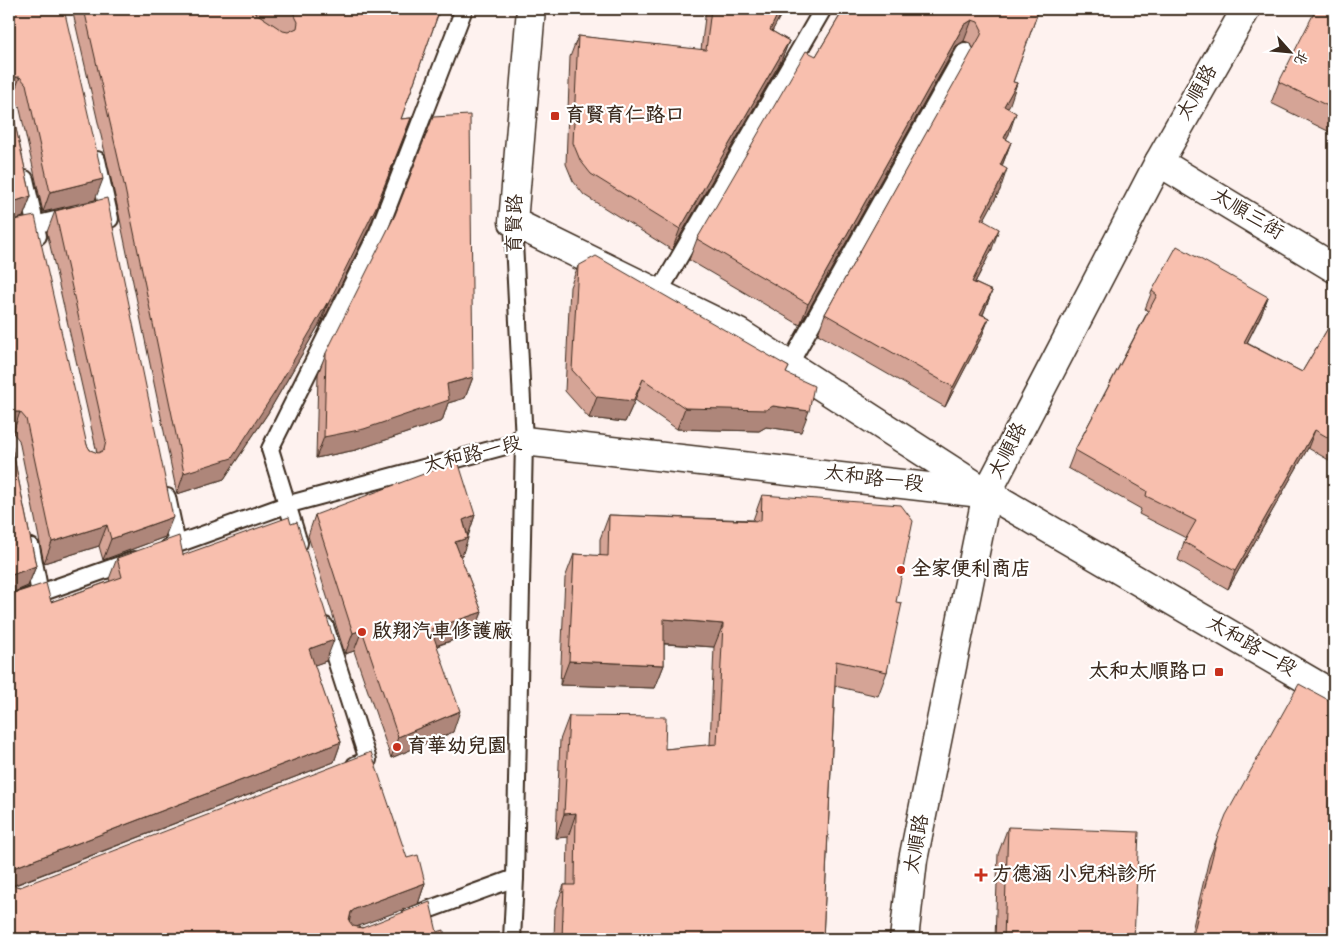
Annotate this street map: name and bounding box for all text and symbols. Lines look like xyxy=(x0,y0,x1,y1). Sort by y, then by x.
north arrow xyxy=(1266,28,1316,78)
text: 北 xyxy=(1288,46,1313,68)
street label: 太順路 xyxy=(1170,59,1226,126)
place label: 育賢育仁路口 xyxy=(565,102,685,131)
marker: 育賢育仁路口 xyxy=(549,110,561,122)
street label: 太順三街 xyxy=(1205,182,1289,248)
street label: 育賢路 xyxy=(501,193,531,254)
street label: 太順路 xyxy=(982,417,1036,484)
street label: 太和路一段 xyxy=(421,430,525,482)
street label: 太和路一段 xyxy=(823,460,925,500)
place label: 全家便利商店 xyxy=(911,556,1031,585)
marker: 全家便利商店 xyxy=(895,564,907,576)
street label: 太和路一段 xyxy=(1200,609,1302,685)
place label: 啟翔汽車修護廠 xyxy=(372,618,512,647)
marker: 啟翔汽車修護廠 xyxy=(356,626,368,638)
place label: 太和太順路口 xyxy=(1089,658,1209,687)
marker: 太和太順路口 xyxy=(1213,666,1225,678)
place label: 育華幼兒園 xyxy=(407,733,507,762)
marker: 育華幼兒園 xyxy=(391,741,403,753)
street label: 太順路 xyxy=(899,811,938,876)
place label: 方德涵 小兒科診所 xyxy=(992,861,1157,890)
marker: 方德涵 小兒科診所 xyxy=(974,868,988,882)

